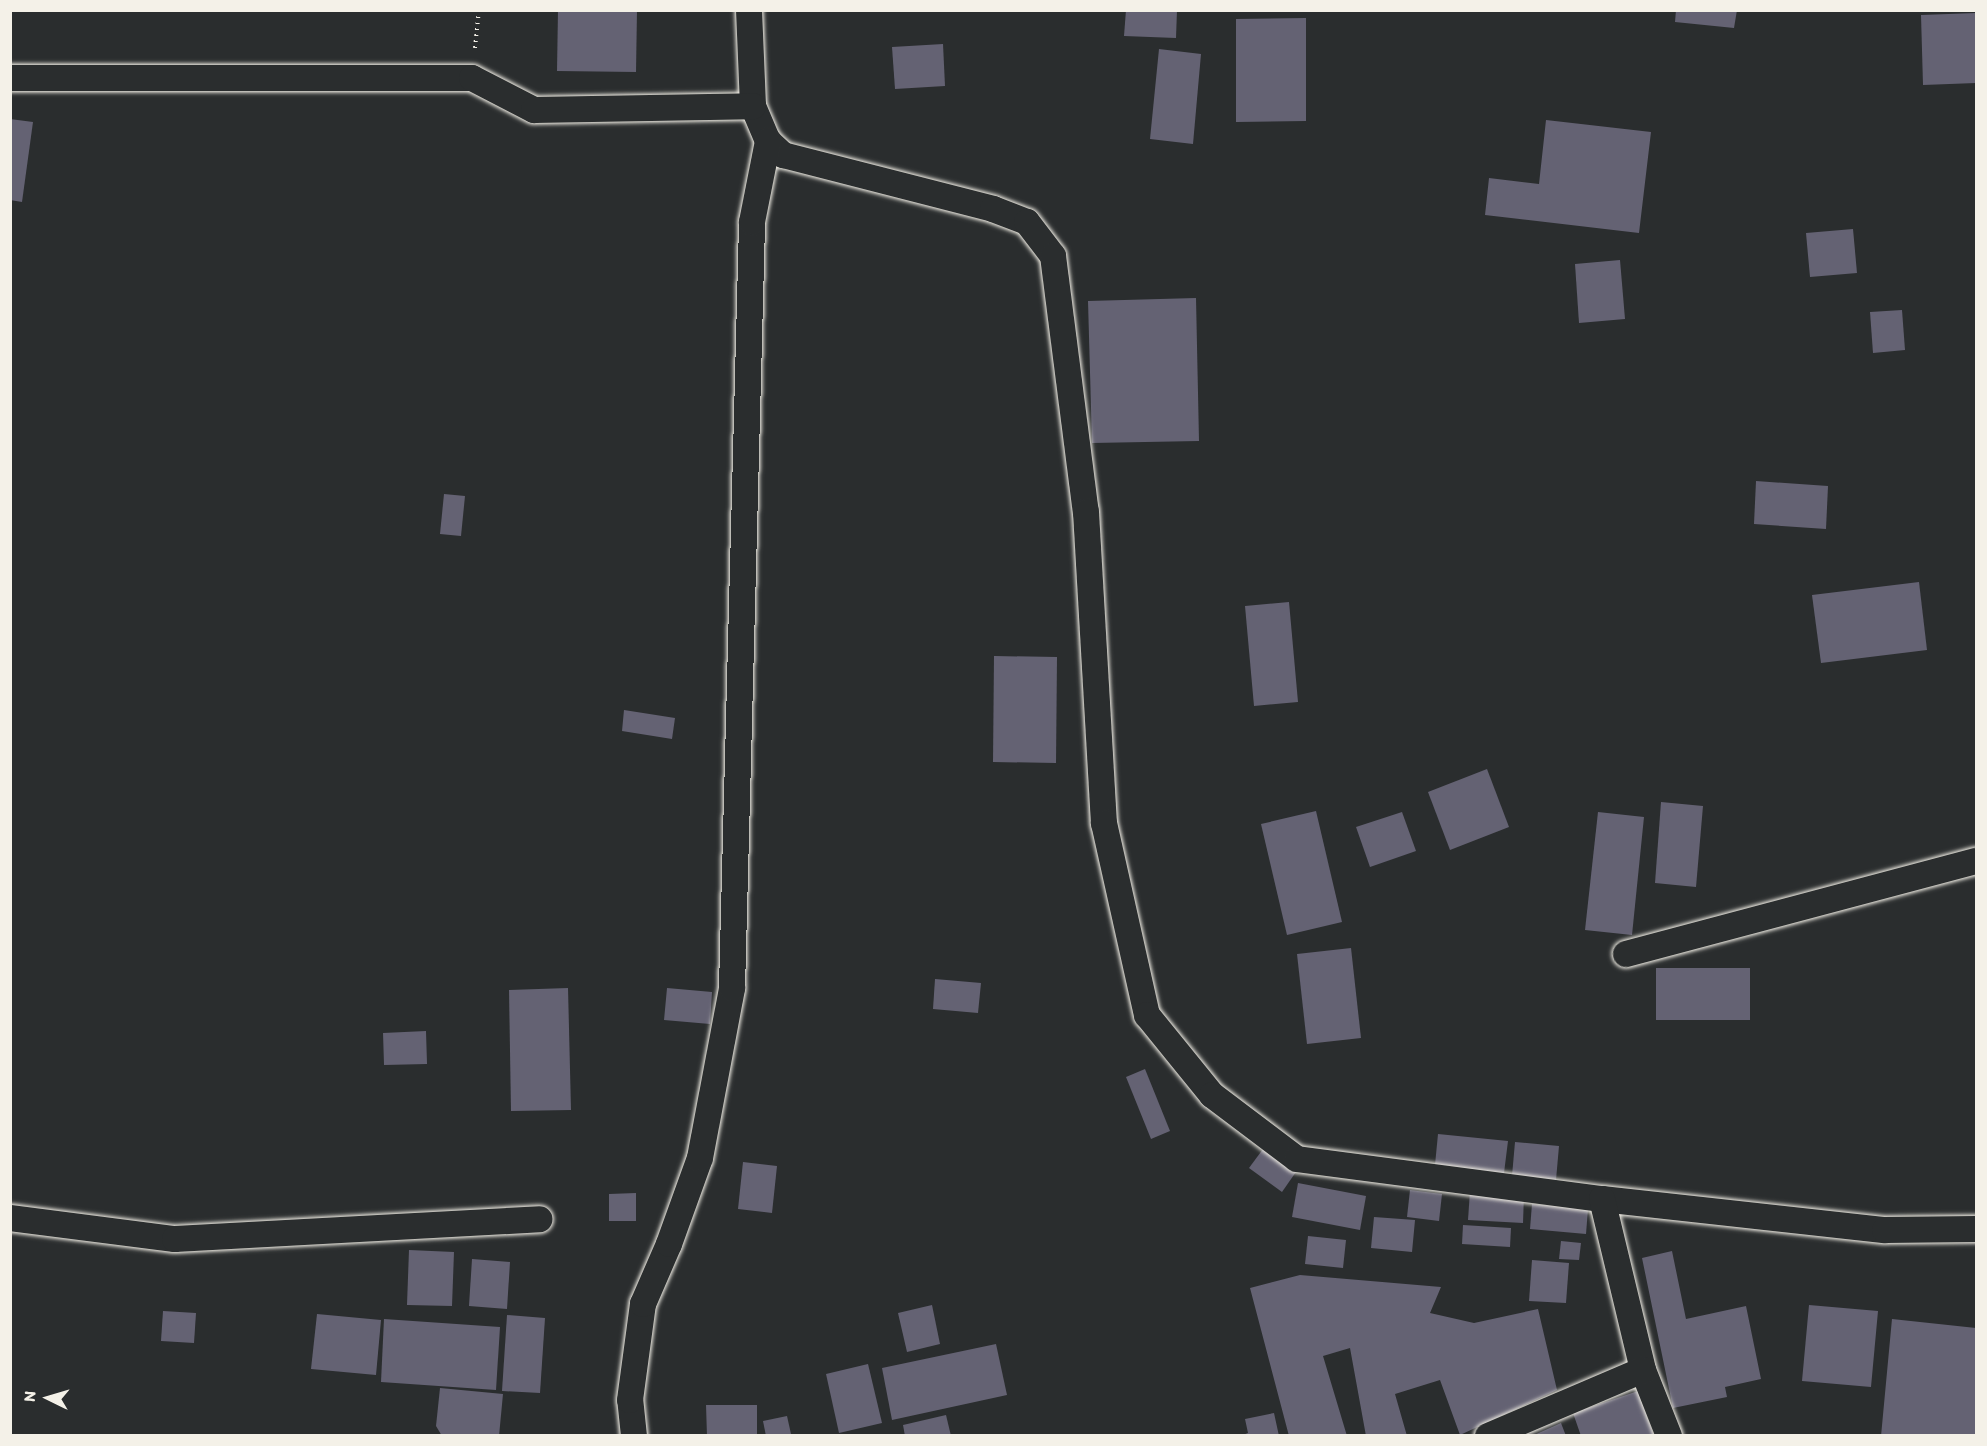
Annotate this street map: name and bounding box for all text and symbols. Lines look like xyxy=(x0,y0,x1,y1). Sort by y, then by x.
north arrow xyxy=(18,1368,78,1428)
text: N xyxy=(20,1390,40,1403)

